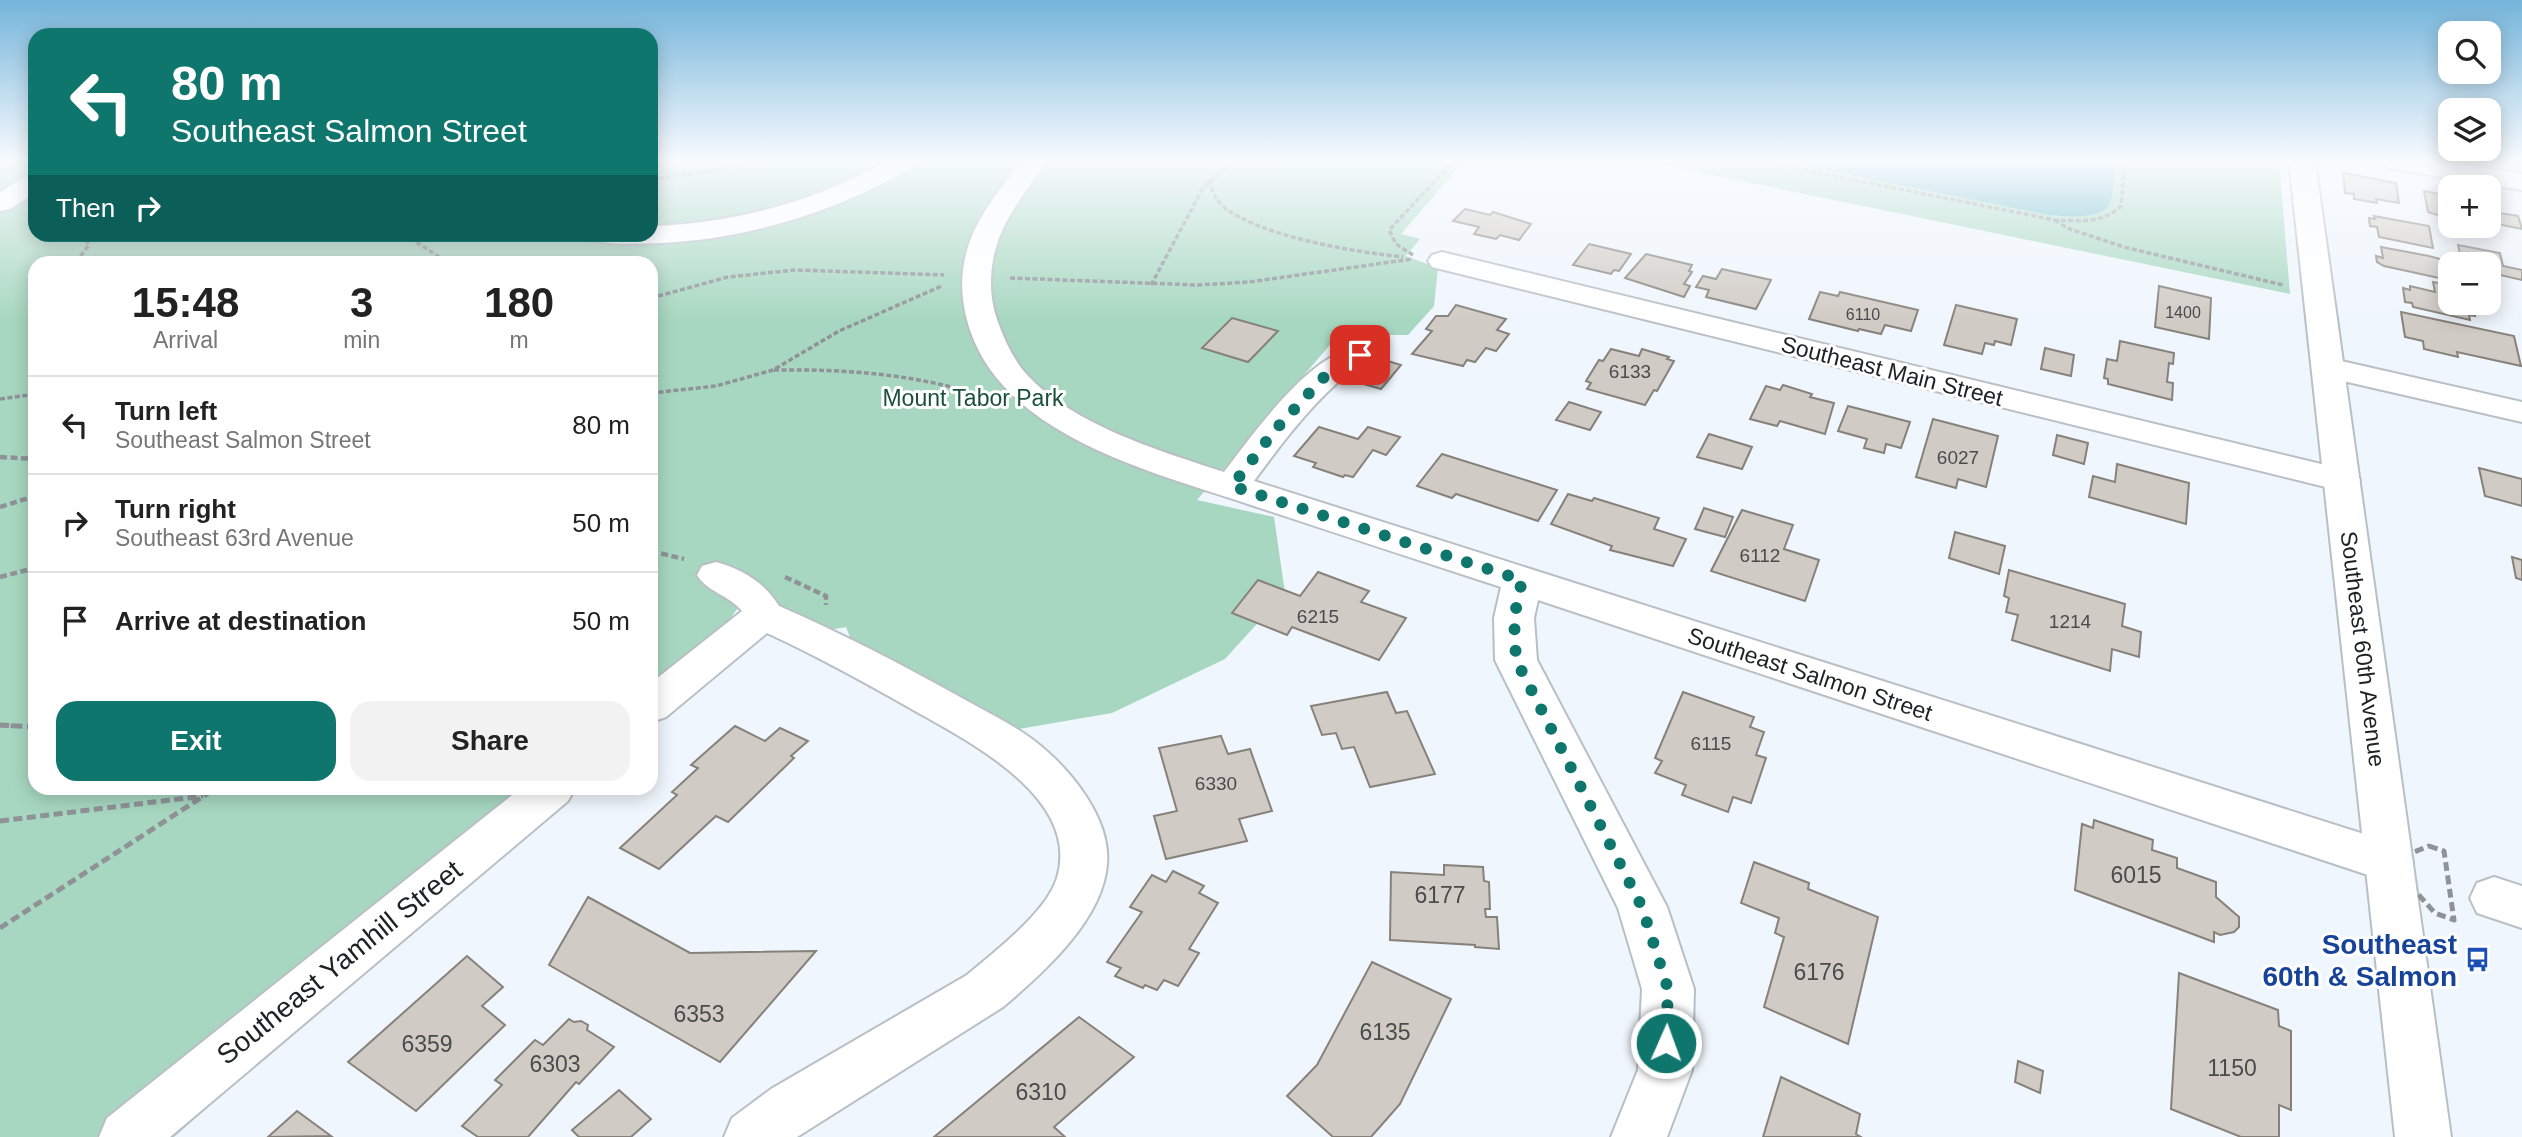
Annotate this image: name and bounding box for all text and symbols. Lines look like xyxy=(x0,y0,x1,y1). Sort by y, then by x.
map controls xyxy=(2438,21,2501,315)
button: search xyxy=(2438,21,2501,84)
icon: left xyxy=(56,56,147,147)
text: 80 m xyxy=(171,56,283,110)
button: layers xyxy=(2438,98,2501,161)
text: Southeast Salmon Street xyxy=(171,113,527,149)
button: + xyxy=(2438,175,2501,238)
icon: right xyxy=(129,189,167,227)
text: Then xyxy=(56,193,115,223)
button: − xyxy=(2438,252,2501,315)
text: 15:48 xyxy=(132,279,239,326)
text: 3 xyxy=(350,279,373,326)
text: 180 xyxy=(484,279,554,326)
house number: 1400 xyxy=(2165,304,2201,321)
house number: 6110 xyxy=(1846,306,1880,323)
pin xyxy=(1330,325,1390,385)
text: Arrival xyxy=(153,327,218,353)
text: min xyxy=(343,327,380,353)
text: m xyxy=(510,327,529,353)
street label: Southeast Main Street xyxy=(1778,331,2006,411)
icon: arrive xyxy=(1341,336,1379,374)
house number: 6133 xyxy=(1609,361,1651,382)
park label: Mount Tabor Park xyxy=(882,385,1064,411)
text: Turn left xyxy=(115,396,217,426)
icon: left xyxy=(56,406,94,444)
text: 80 m xyxy=(572,410,630,440)
text: Southeast Salmon Street xyxy=(115,427,371,453)
house number: 6027 xyxy=(1937,447,1979,468)
text: Turn right xyxy=(115,494,236,524)
icon: right xyxy=(56,504,94,542)
text: 50 m xyxy=(572,508,630,538)
text: Southeast 63rd Avenue xyxy=(115,525,354,551)
street label: Southeast 60th Avenue xyxy=(2336,530,2390,768)
house number: 6112 xyxy=(1740,545,1780,566)
icon: arrive xyxy=(56,602,94,640)
text: Arrive at destination xyxy=(115,606,366,636)
text: 50 m xyxy=(572,606,630,636)
house number: 6215 xyxy=(1297,606,1339,627)
house number: 1214 xyxy=(2049,611,2092,632)
street label: Southeast Salmon Street xyxy=(1684,622,1936,726)
button: Exit xyxy=(56,701,336,781)
button: Share xyxy=(350,701,630,781)
house number: 6115 xyxy=(1691,733,1731,754)
house number: 6330 xyxy=(1195,773,1237,794)
street label: Southeast Yamhill Street xyxy=(211,854,468,1071)
house number: 6015 xyxy=(2110,862,2162,888)
house number: 6177 xyxy=(1414,882,1466,908)
place label: Southeast 60th & Salmon xyxy=(2263,929,2457,992)
bus stop icon: Southeast 60th & Salmon xyxy=(2463,946,2491,974)
house number: 6176 xyxy=(1793,959,1845,985)
house number: 6353 xyxy=(673,1001,725,1027)
position arrow xyxy=(1629,1006,1703,1080)
house number: 6135 xyxy=(1359,1019,1411,1045)
house number: 6359 xyxy=(401,1031,453,1057)
house number: 6303 xyxy=(529,1051,581,1077)
house number: 1150 xyxy=(2207,1055,2257,1081)
house number: 6310 xyxy=(1015,1079,1067,1105)

